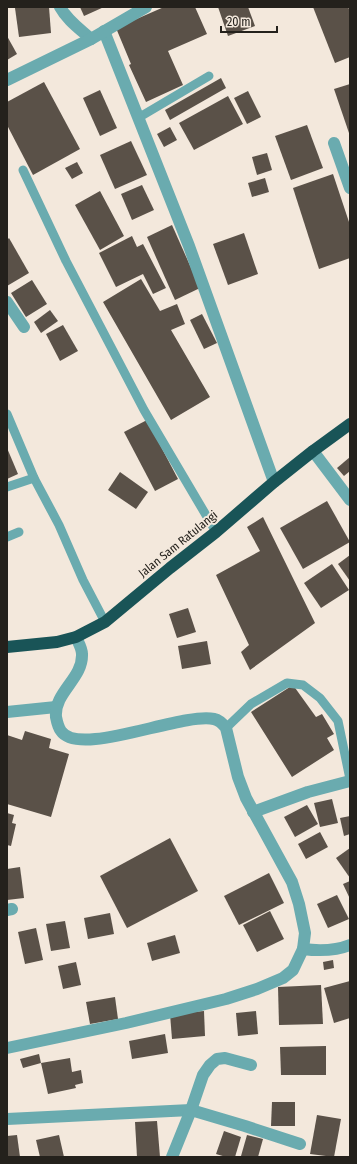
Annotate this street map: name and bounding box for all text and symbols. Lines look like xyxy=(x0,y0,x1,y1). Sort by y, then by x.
scale bar xyxy=(221,8,277,34)
text: 20 m xyxy=(227,15,251,29)
street label: Jalan Sam Ratulangi xyxy=(136,508,220,580)

